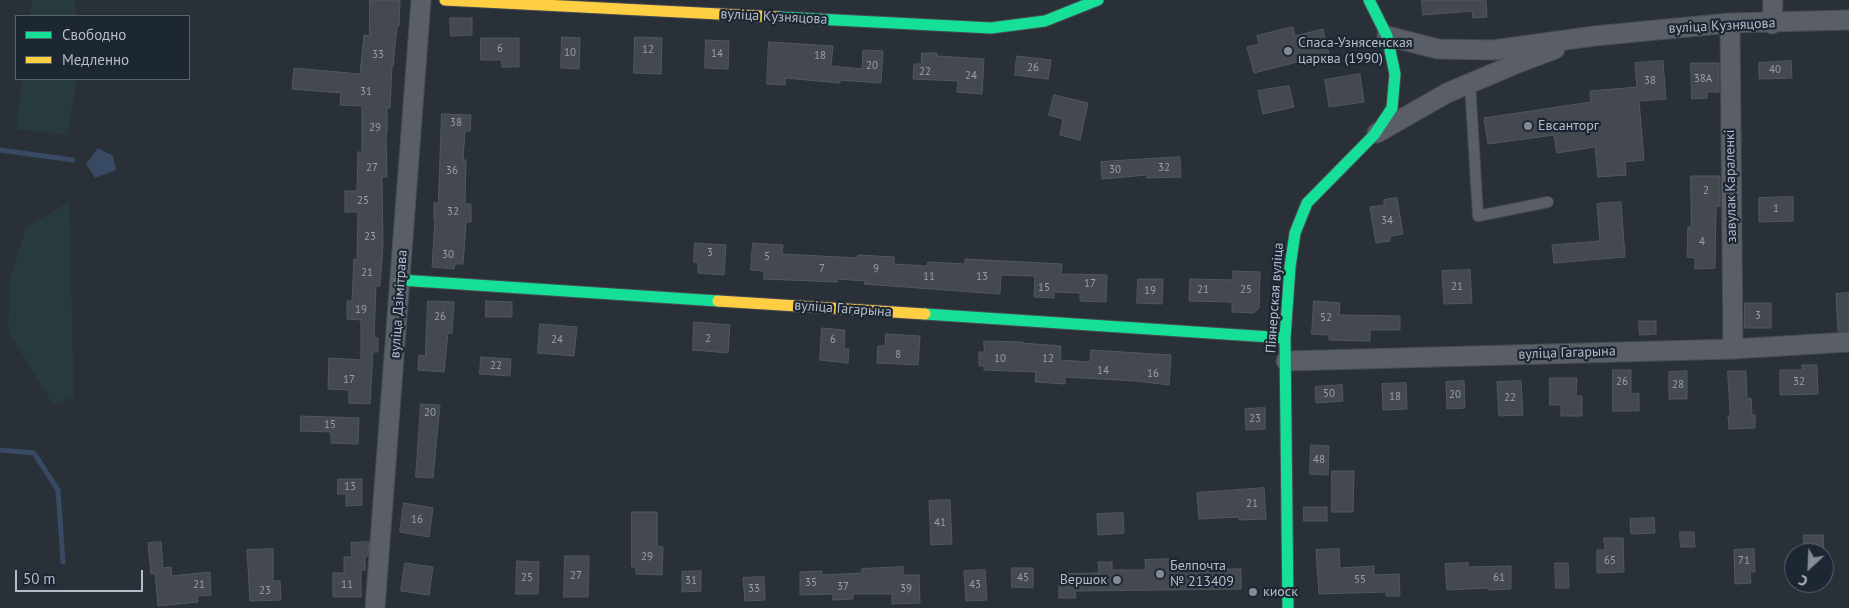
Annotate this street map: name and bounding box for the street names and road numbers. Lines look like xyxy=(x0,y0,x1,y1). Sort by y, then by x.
street label: вуліца Кузняцова xyxy=(720,6,828,28)
street label: вуліца Кузняцова xyxy=(1668,15,1776,37)
street label: завулак Караленкі xyxy=(1722,129,1740,243)
street label: Піянерская вуліца xyxy=(1263,242,1287,354)
street label: вуліца Дзімітрава xyxy=(387,249,411,359)
street label: вуліца Гагарына xyxy=(794,297,892,321)
street label: вуліца Гагарына xyxy=(1518,343,1616,363)

